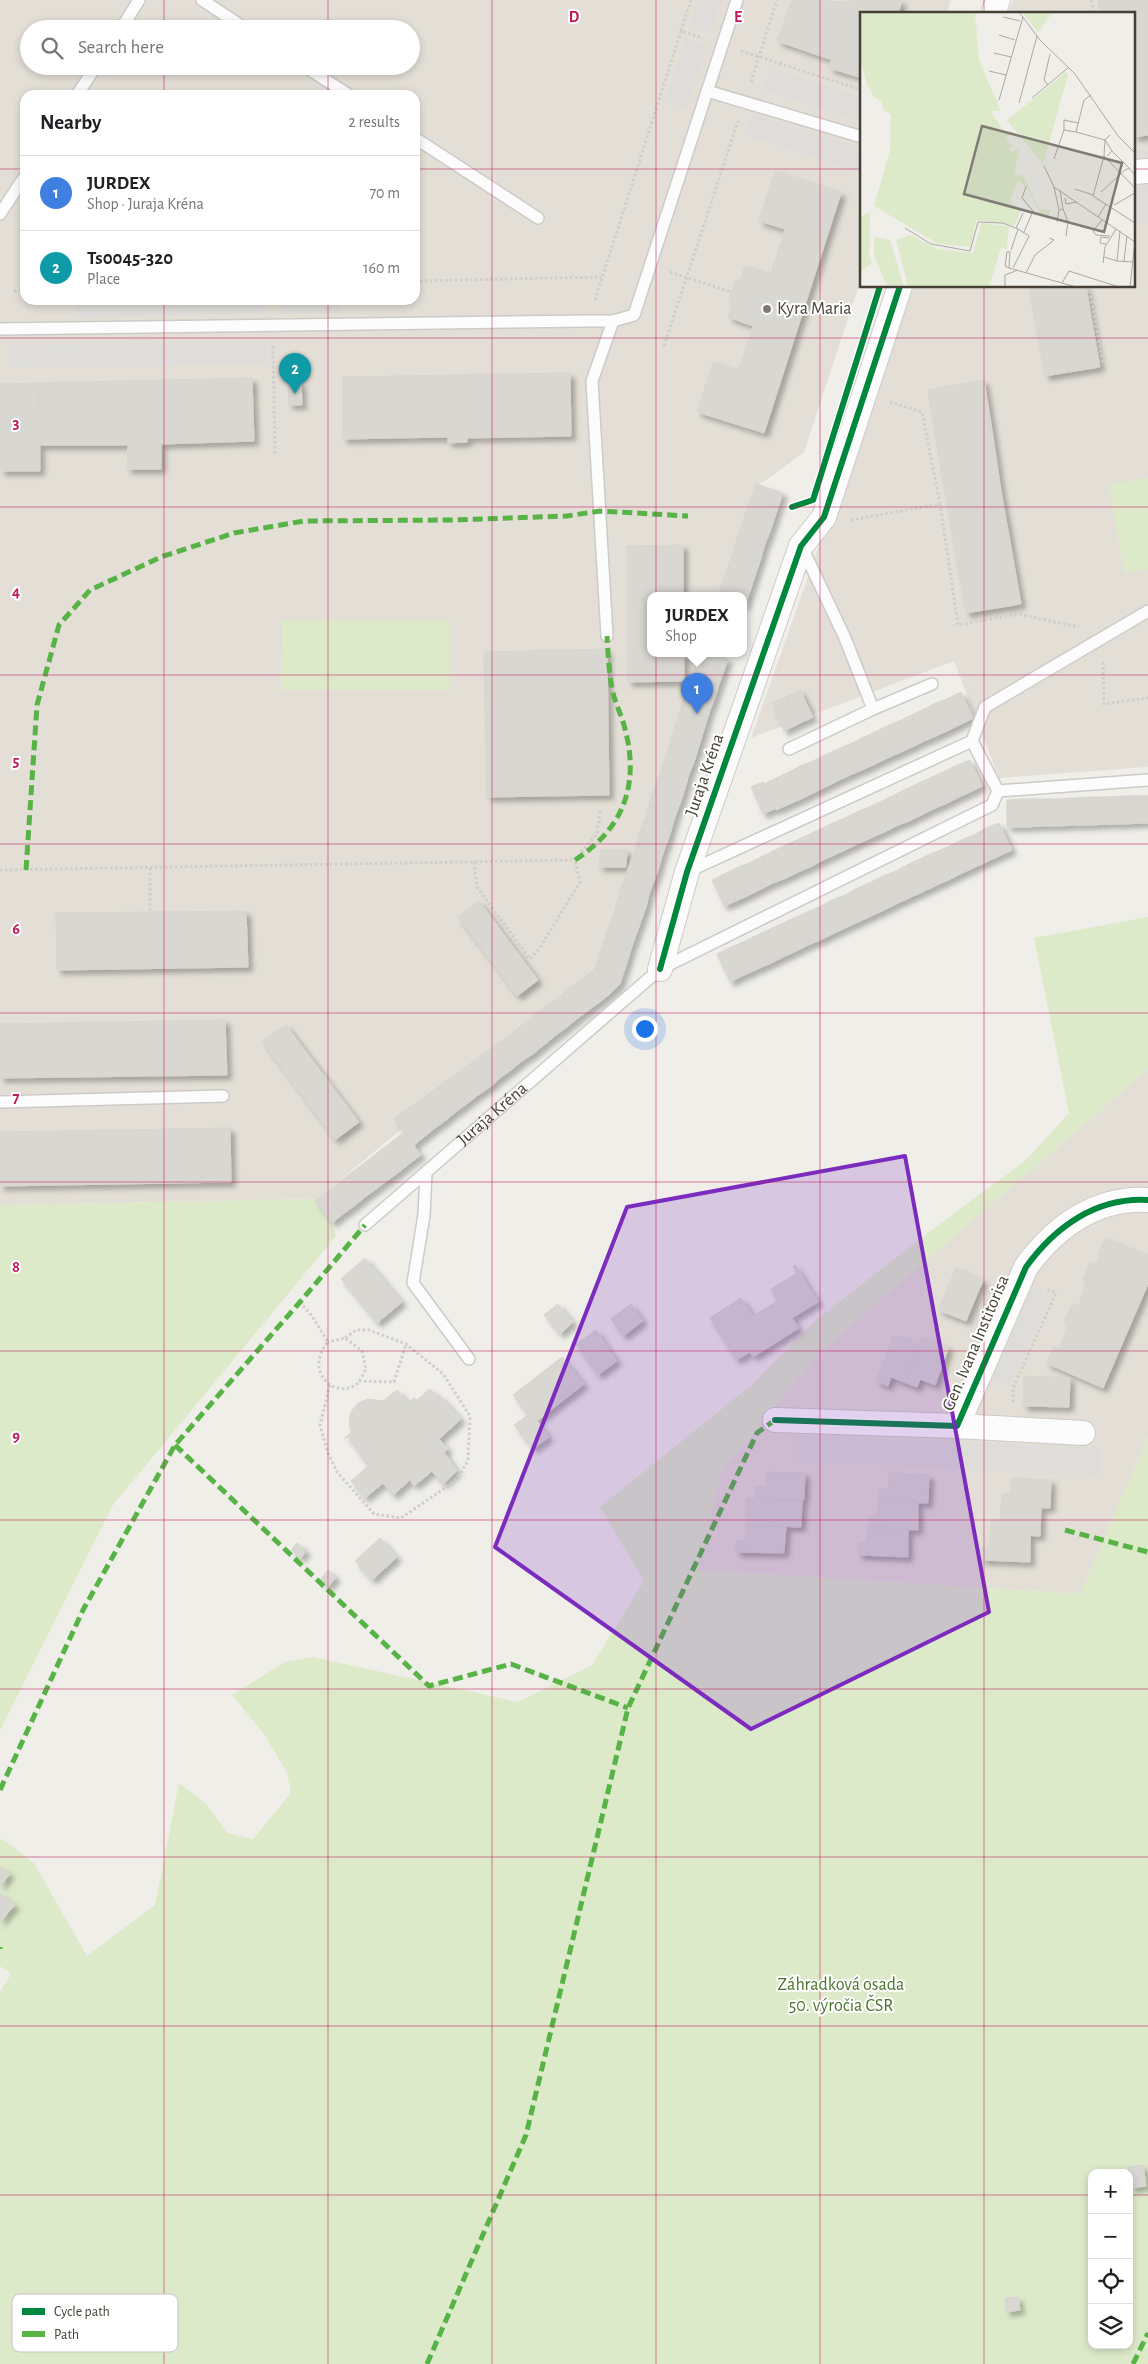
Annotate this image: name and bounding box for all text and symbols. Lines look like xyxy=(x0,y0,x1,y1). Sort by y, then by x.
text: D xyxy=(569,9,580,25)
text: E xyxy=(734,9,742,25)
inset map xyxy=(860,12,1136,288)
search box xyxy=(20,20,420,75)
icon: search xyxy=(38,34,66,62)
text: Search here xyxy=(78,38,164,57)
text: Nearby xyxy=(40,112,101,133)
text: 2 results xyxy=(348,114,400,130)
text: JURDEX xyxy=(87,174,151,193)
text: 1 xyxy=(53,185,59,201)
text: 70 m xyxy=(369,185,400,201)
text: Shop · Juraja Kréna xyxy=(87,196,204,212)
text: Ts0045-320 xyxy=(87,249,173,268)
text: 2 xyxy=(52,260,60,276)
text: 160 m xyxy=(363,260,400,276)
text: Place xyxy=(87,271,120,287)
place label: Kyra Maria xyxy=(777,300,852,318)
marker: Kyra Maria xyxy=(761,303,773,315)
pin: 2 xyxy=(279,353,311,394)
text: 3 xyxy=(13,415,20,431)
text: 4 xyxy=(12,584,20,600)
popup xyxy=(647,592,747,657)
text: JURDEX xyxy=(665,606,729,625)
text: Shop xyxy=(665,628,697,644)
pin: 1 xyxy=(681,673,713,714)
street label: Juraja Kréna xyxy=(683,732,727,818)
text: 5 xyxy=(13,753,20,769)
text: 6 xyxy=(12,921,20,937)
your location xyxy=(632,1016,658,1042)
street label: Juraja Kréna xyxy=(454,1079,531,1149)
text: 7 xyxy=(13,1090,20,1106)
text: 8 xyxy=(12,1259,20,1275)
street label: Gen. Ivana Institorisa xyxy=(939,1273,1013,1413)
text: 9 xyxy=(12,1428,20,1444)
park label: Záhradková osada 50. výročia ČSR xyxy=(778,1976,904,2015)
map controls xyxy=(1088,2169,1133,2349)
button: + xyxy=(1088,2169,1133,2214)
button: − xyxy=(1088,2214,1133,2259)
button: locate xyxy=(1088,2259,1133,2304)
legend xyxy=(12,2294,178,2352)
button: layers xyxy=(1088,2304,1133,2349)
text: Cycle path xyxy=(54,2305,110,2319)
text: Path xyxy=(54,2328,79,2342)

